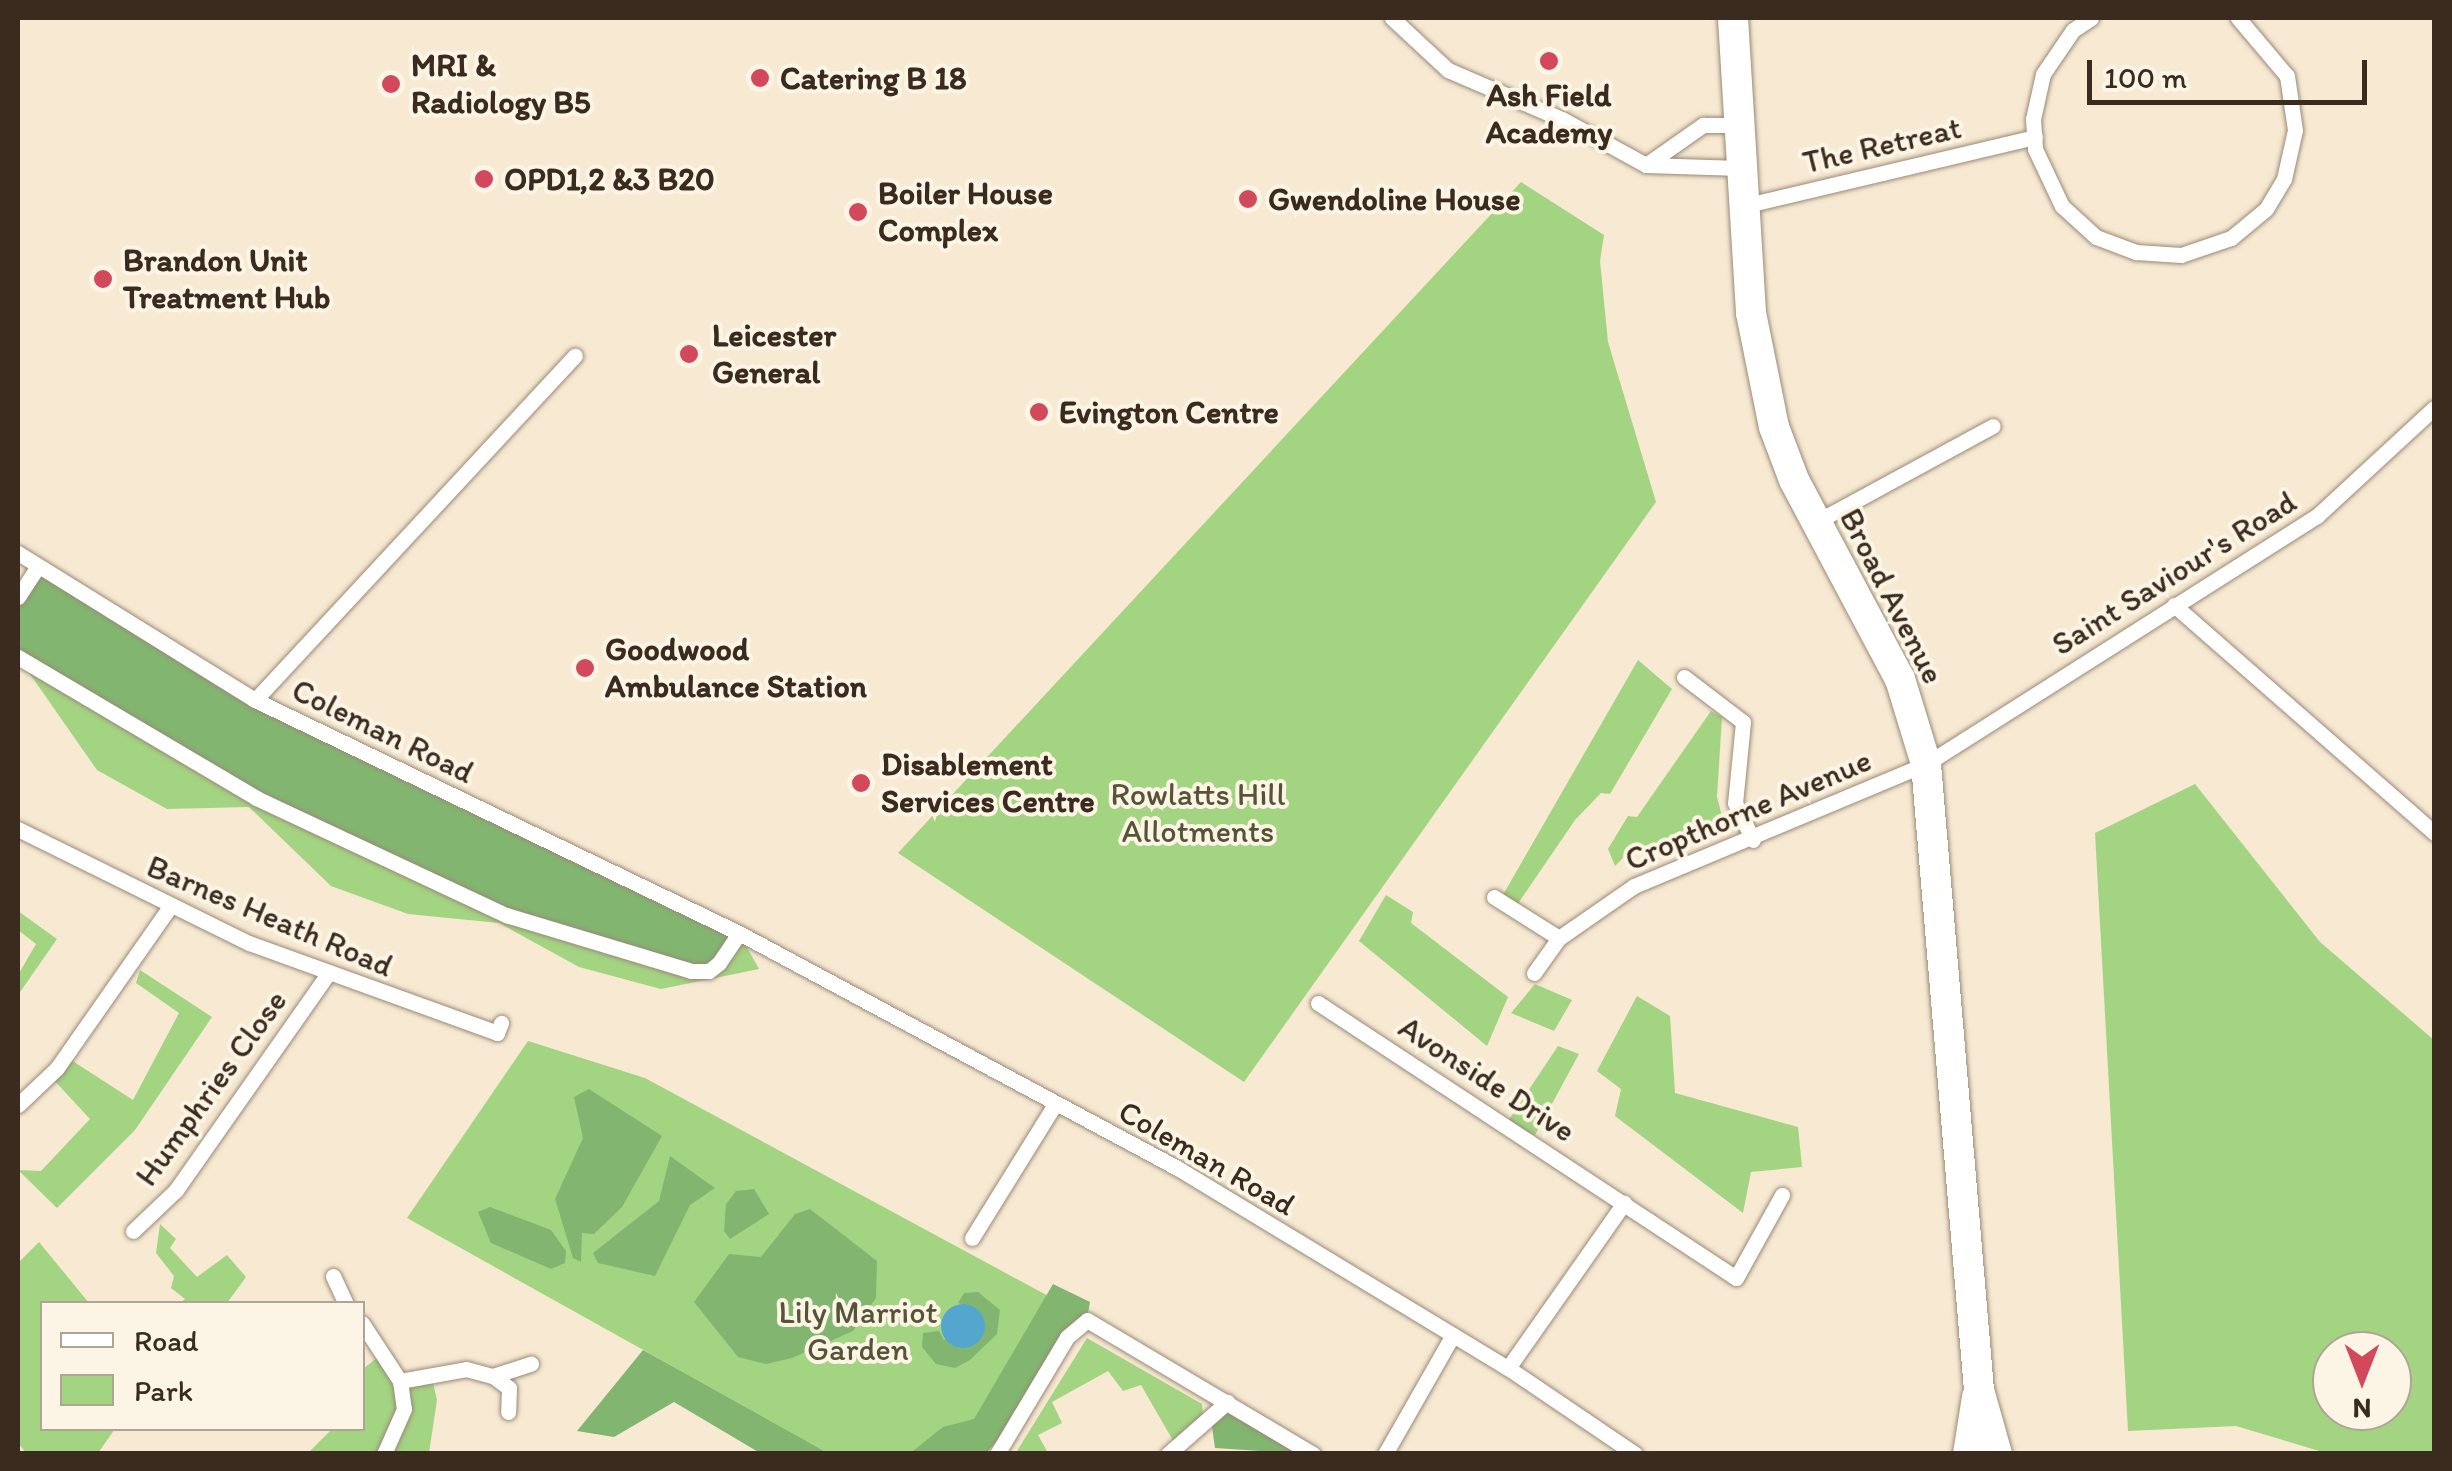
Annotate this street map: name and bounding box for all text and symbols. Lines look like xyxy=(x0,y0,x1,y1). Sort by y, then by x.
scale bar xyxy=(2092,40,2372,102)
place label: MRI & Radiology B5 xyxy=(411,47,591,122)
marker: Ash Field Academy xyxy=(1538,50,1560,72)
place label: Catering B 18 xyxy=(780,59,967,97)
text: 100 m xyxy=(2104,59,2187,96)
marker: Catering B 18 xyxy=(749,67,771,89)
marker: MRI & Radiology B5 xyxy=(380,73,402,95)
place label: Ash Field Academy xyxy=(1486,77,1612,152)
street label: The Retreat xyxy=(1800,108,1964,182)
place label: OPD1,2 &3 B20 xyxy=(504,160,715,198)
marker: OPD1,2 &3 B20 xyxy=(473,168,495,190)
place label: Boiler House Complex xyxy=(878,175,1053,250)
place label: Gwendoline House xyxy=(1268,180,1520,218)
marker: Gwendoline House xyxy=(1237,188,1259,210)
marker: Boiler House Complex xyxy=(847,201,869,223)
place label: Brandon Unit Treatment Hub xyxy=(123,242,330,317)
marker: Brandon Unit Treatment Hub xyxy=(92,268,114,290)
place label: Leicester General xyxy=(712,317,836,392)
marker: Leicester General xyxy=(676,341,702,367)
place label: Evington Centre xyxy=(1059,393,1279,431)
marker: Evington Centre xyxy=(1028,401,1050,423)
street label: Saint Saviour's Road xyxy=(2045,482,2303,664)
street label: Broad Avenue xyxy=(1832,503,1952,689)
place label: Goodwood Ambulance Station xyxy=(605,631,868,706)
marker: Goodwood Ambulance Station xyxy=(574,657,596,679)
street label: Coleman Road xyxy=(286,670,480,792)
street label: Cropthorne Avenue xyxy=(1619,741,1877,879)
place label: Disablement Services Centre xyxy=(881,746,1096,821)
marker: Disablement Services Centre xyxy=(850,772,872,794)
park label: Rowlatts Hill Allotments xyxy=(1111,776,1285,851)
street label: Barnes Heath Road xyxy=(142,847,398,985)
street label: Humphries Close xyxy=(127,983,295,1193)
street label: Avonside Drive xyxy=(1391,1008,1583,1150)
street label: Coleman Road xyxy=(1112,1092,1302,1224)
park label: Lily Marriot Garden xyxy=(779,1294,937,1369)
legend xyxy=(40,1301,365,1431)
text: Road xyxy=(134,1322,199,1359)
north arrow xyxy=(2312,1331,2412,1431)
text: Park xyxy=(134,1372,193,1409)
text: N xyxy=(2353,1392,2371,1426)

